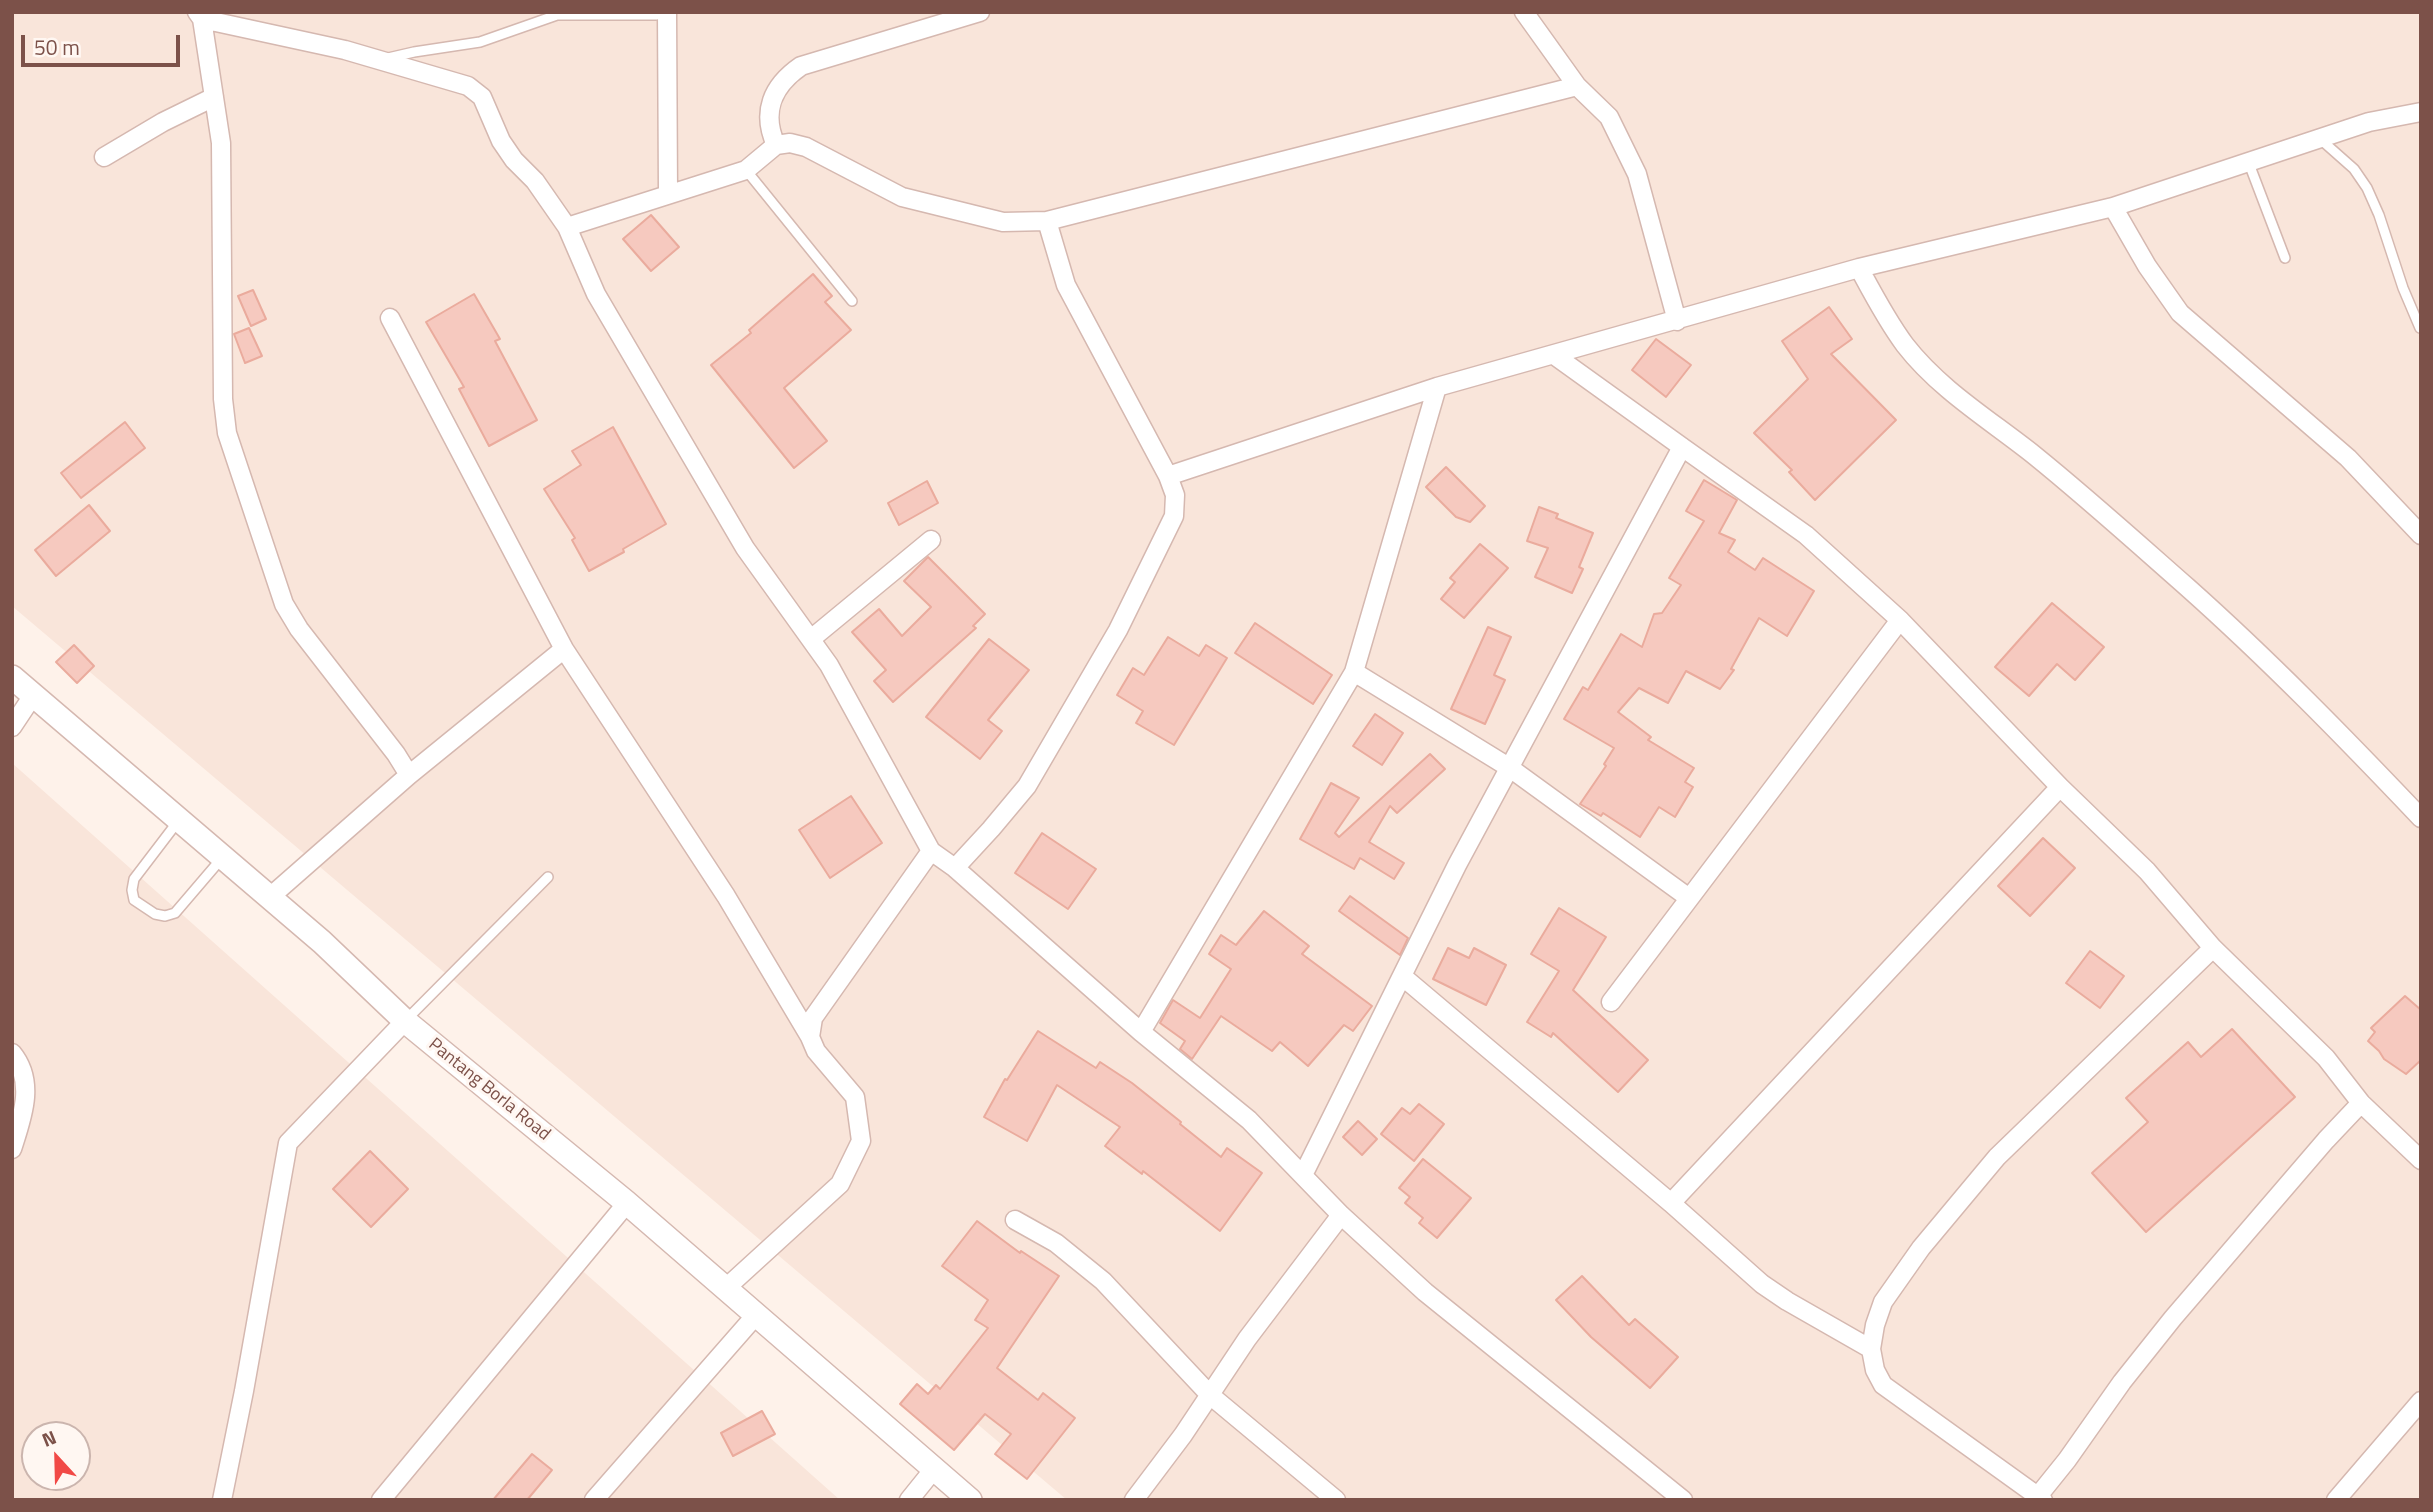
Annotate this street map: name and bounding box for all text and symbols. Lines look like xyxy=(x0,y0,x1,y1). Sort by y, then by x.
scale bar xyxy=(24,21,184,65)
text: 50 m xyxy=(34,31,80,63)
street label: Pantang Borla Road xyxy=(424,1034,554,1146)
north arrow xyxy=(21,1421,91,1491)
text: N xyxy=(37,1422,60,1454)

